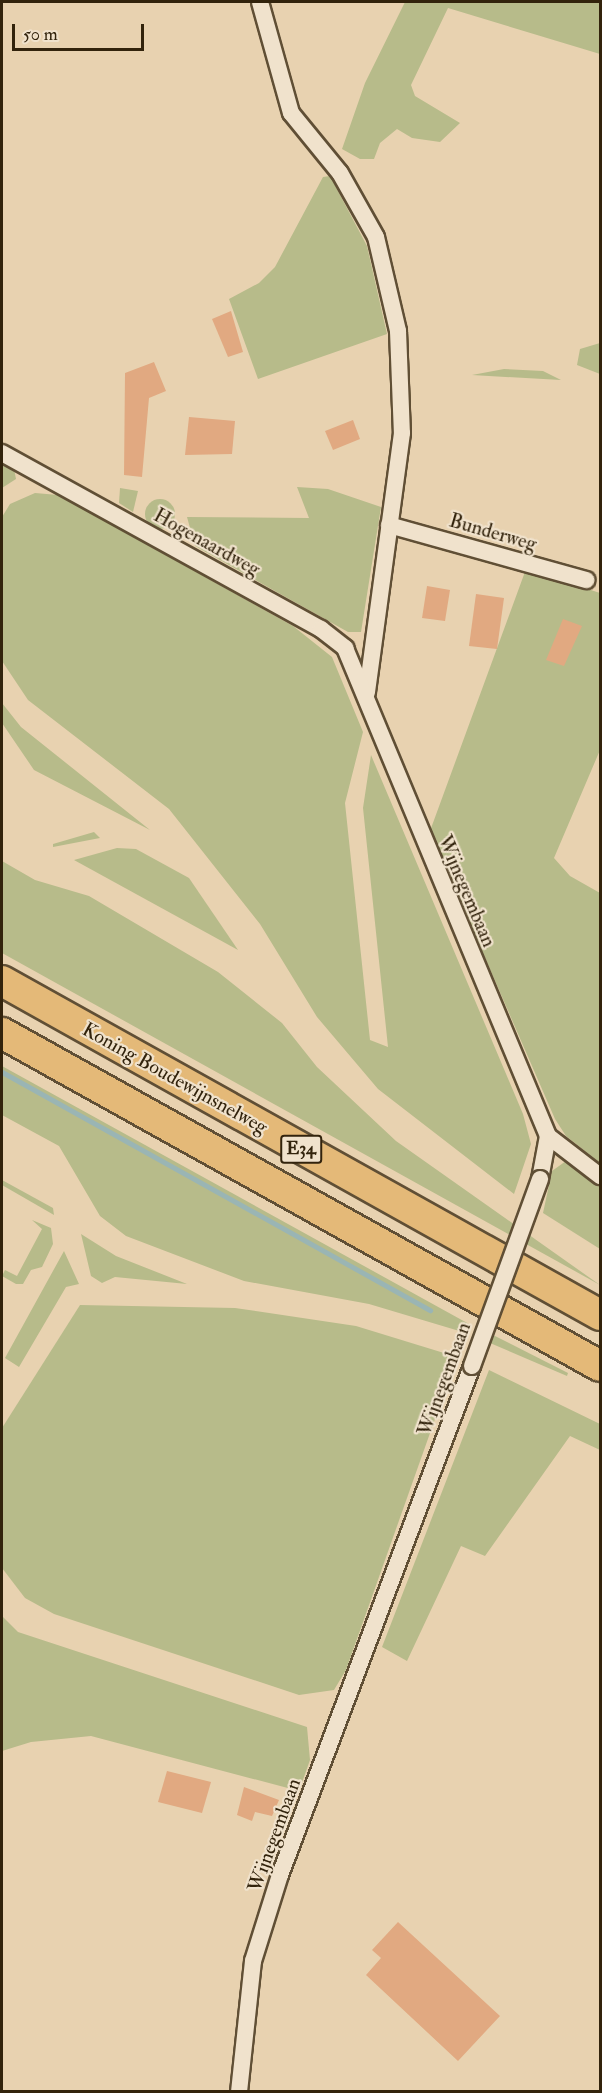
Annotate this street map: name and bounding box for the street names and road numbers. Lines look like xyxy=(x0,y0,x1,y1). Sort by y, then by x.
street label: Hogenaardweg xyxy=(149,503,265,581)
street label: Bunderweg xyxy=(447,508,539,556)
street label: Wijnegembaan xyxy=(433,831,501,951)
street label: Koning Boudewijnsnelweg xyxy=(78,1017,272,1139)
road number: E34 xyxy=(280,1134,322,1164)
street label: Wijnegembaan xyxy=(412,1319,476,1439)
street label: Wijnegembaan xyxy=(242,1775,306,1895)

